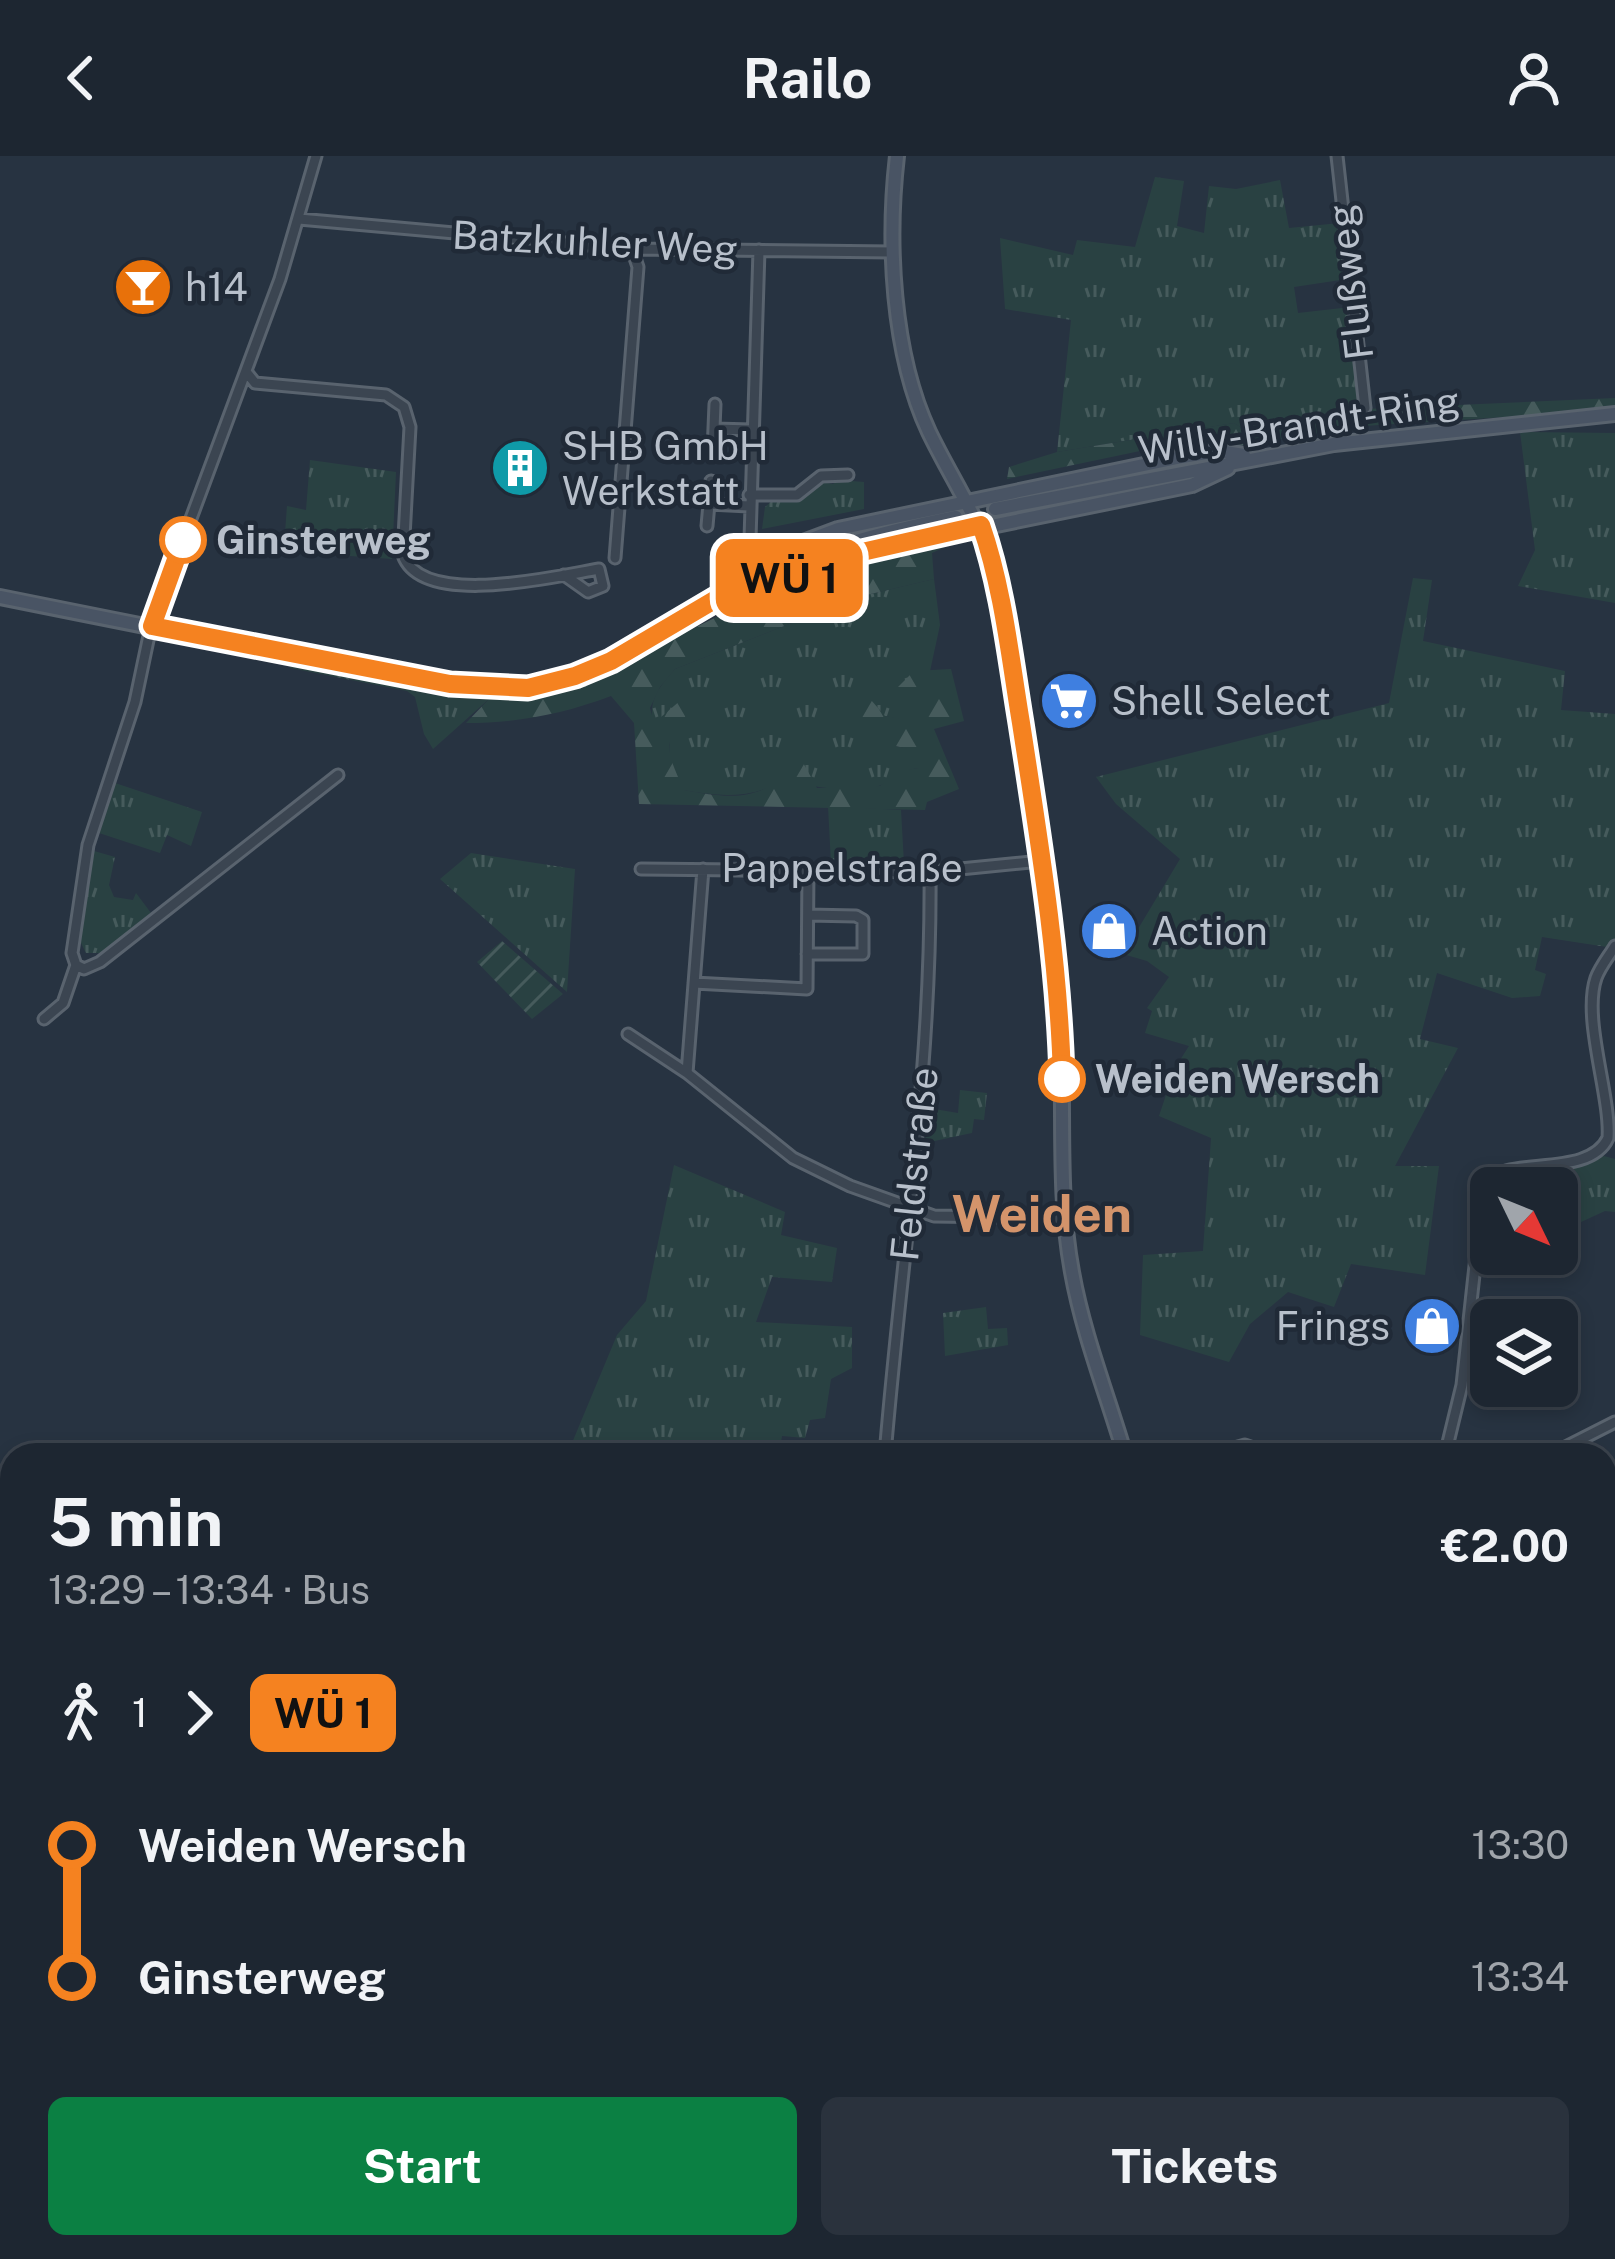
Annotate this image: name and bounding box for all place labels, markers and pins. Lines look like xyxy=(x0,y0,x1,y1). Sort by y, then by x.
bar icon: h14 xyxy=(112,256,174,318)
place label: h14 xyxy=(185,264,248,310)
place label: SHB GmbH Werkstatt xyxy=(562,423,769,514)
building icon: SHB GmbH Werkstatt xyxy=(489,437,551,499)
place label: Ginsterweg xyxy=(216,517,431,563)
marker: Ginsterweg xyxy=(161,518,205,562)
supermarket icon: Shell Select xyxy=(1038,670,1100,732)
place label: Shell Select xyxy=(1111,678,1331,724)
shop icon: Action xyxy=(1078,900,1140,962)
place label: Action xyxy=(1151,908,1268,954)
place label: Weiden Wersch xyxy=(1095,1056,1380,1102)
marker: Weiden Wersch xyxy=(1040,1057,1084,1101)
shop icon: Frings xyxy=(1401,1295,1463,1357)
place label: Frings xyxy=(1276,1303,1390,1349)

